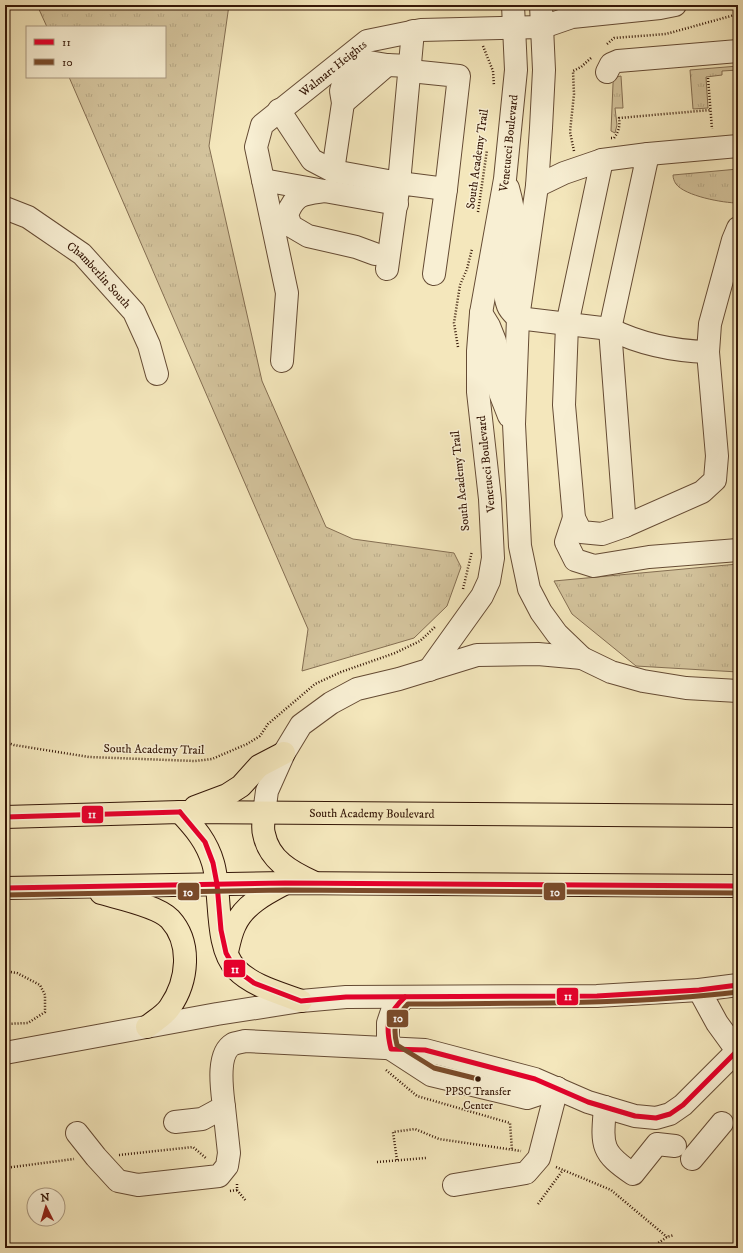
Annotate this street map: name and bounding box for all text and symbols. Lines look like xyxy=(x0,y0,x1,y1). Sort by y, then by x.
legend xyxy=(26,26,166,78)
text: 11 xyxy=(62,35,71,50)
street label: Walmart Heights xyxy=(296,37,370,101)
text: 10 xyxy=(62,55,73,70)
street label: Venetucci Boulevard xyxy=(496,94,521,194)
street label: South Academy Trail xyxy=(463,108,492,210)
street label: Chamberlin South xyxy=(64,239,135,312)
street label: Venetucci Boulevard xyxy=(474,415,499,514)
street label: South Academy Trail xyxy=(448,430,473,532)
street label: South Academy Trail xyxy=(103,741,205,758)
line badge: 11 xyxy=(81,805,104,824)
street label: South Academy Boulevard xyxy=(309,806,435,822)
text: 11 xyxy=(88,808,96,822)
line badge: 10 xyxy=(177,882,200,901)
line badge: 10 xyxy=(543,882,566,901)
text: 10 xyxy=(183,886,193,900)
text: 10 xyxy=(550,886,560,900)
line badge: 11 xyxy=(223,959,246,978)
text: 11 xyxy=(231,963,239,977)
line badge: 11 xyxy=(556,987,579,1006)
text: 11 xyxy=(564,990,572,1004)
line badge: 10 xyxy=(386,1009,409,1028)
text: 10 xyxy=(393,1012,403,1026)
marker: PPSC Transfer Center xyxy=(473,1074,483,1084)
place label: PPSC Transfer Center xyxy=(445,1085,512,1113)
north arrow xyxy=(26,1187,66,1227)
text: N xyxy=(40,1191,50,1205)

